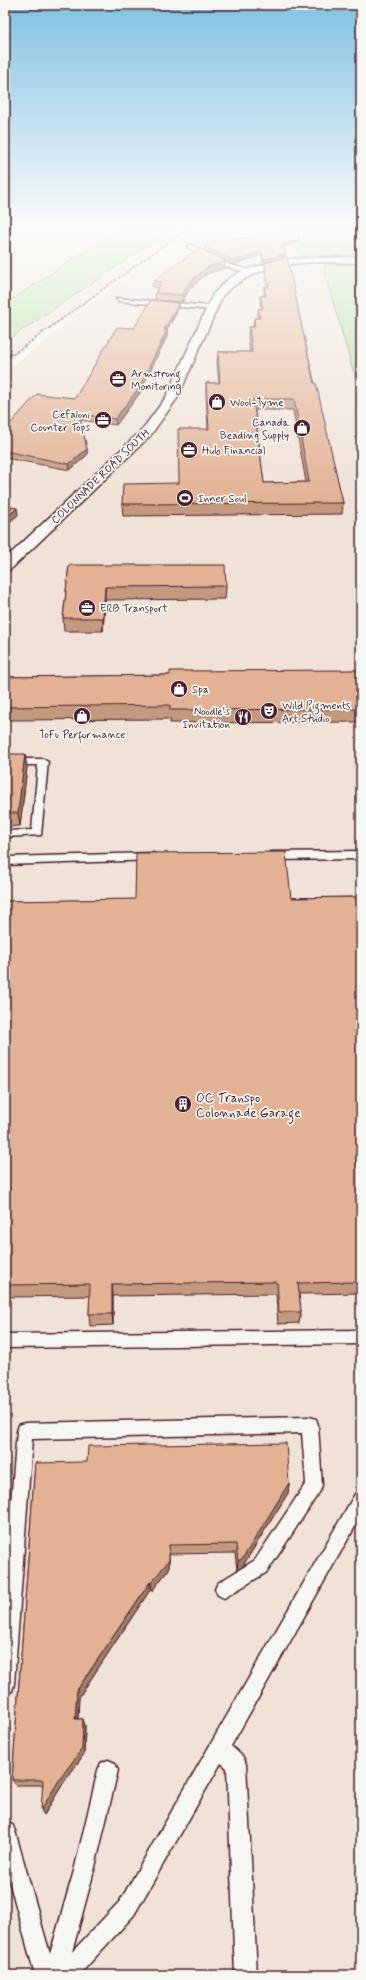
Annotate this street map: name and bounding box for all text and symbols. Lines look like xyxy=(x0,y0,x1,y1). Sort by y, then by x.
place label: Armstrong Monitoring xyxy=(131,367,182,395)
office icon: Armstrong Monitoring xyxy=(108,369,128,389)
shop icon: Wool-Tyme xyxy=(207,392,227,412)
place label: Wool-Tyme xyxy=(230,396,284,410)
place label: Cefaloni Counter Tops xyxy=(30,408,91,435)
office icon: Cefaloni Counter Tops xyxy=(93,410,113,430)
place label: Canada Beading Supply xyxy=(220,416,289,443)
shop icon: Canada Beading Supply xyxy=(292,418,312,438)
street label: COLONNADE ROAD SOUTH xyxy=(49,426,153,527)
office icon: Hub Financial xyxy=(179,440,199,460)
place label: Hub Financial xyxy=(202,444,266,458)
sports icon: Inner Soul xyxy=(175,488,195,508)
place label: Inner Soul xyxy=(198,492,247,506)
office icon: ERB Transport xyxy=(77,598,97,618)
place label: ERB Transport xyxy=(100,602,168,616)
shop icon: Spa xyxy=(169,679,189,699)
place label: Spa xyxy=(192,683,209,697)
place label: Wild Pigments Art Studio xyxy=(282,699,350,726)
theatre icon: Wild Pigments Art Studio xyxy=(259,701,279,721)
place label: Noodle's Invitation xyxy=(182,705,230,732)
shop icon: ToFu Performance xyxy=(72,706,92,726)
restaurant icon: Noodle's Invitation xyxy=(233,707,253,727)
place label: ToFu Performance xyxy=(39,728,125,744)
place label: OC Transpo Colonnade Garage xyxy=(196,1090,301,1124)
building icon: OC Transpo Colonnade Garage xyxy=(173,1094,193,1114)

